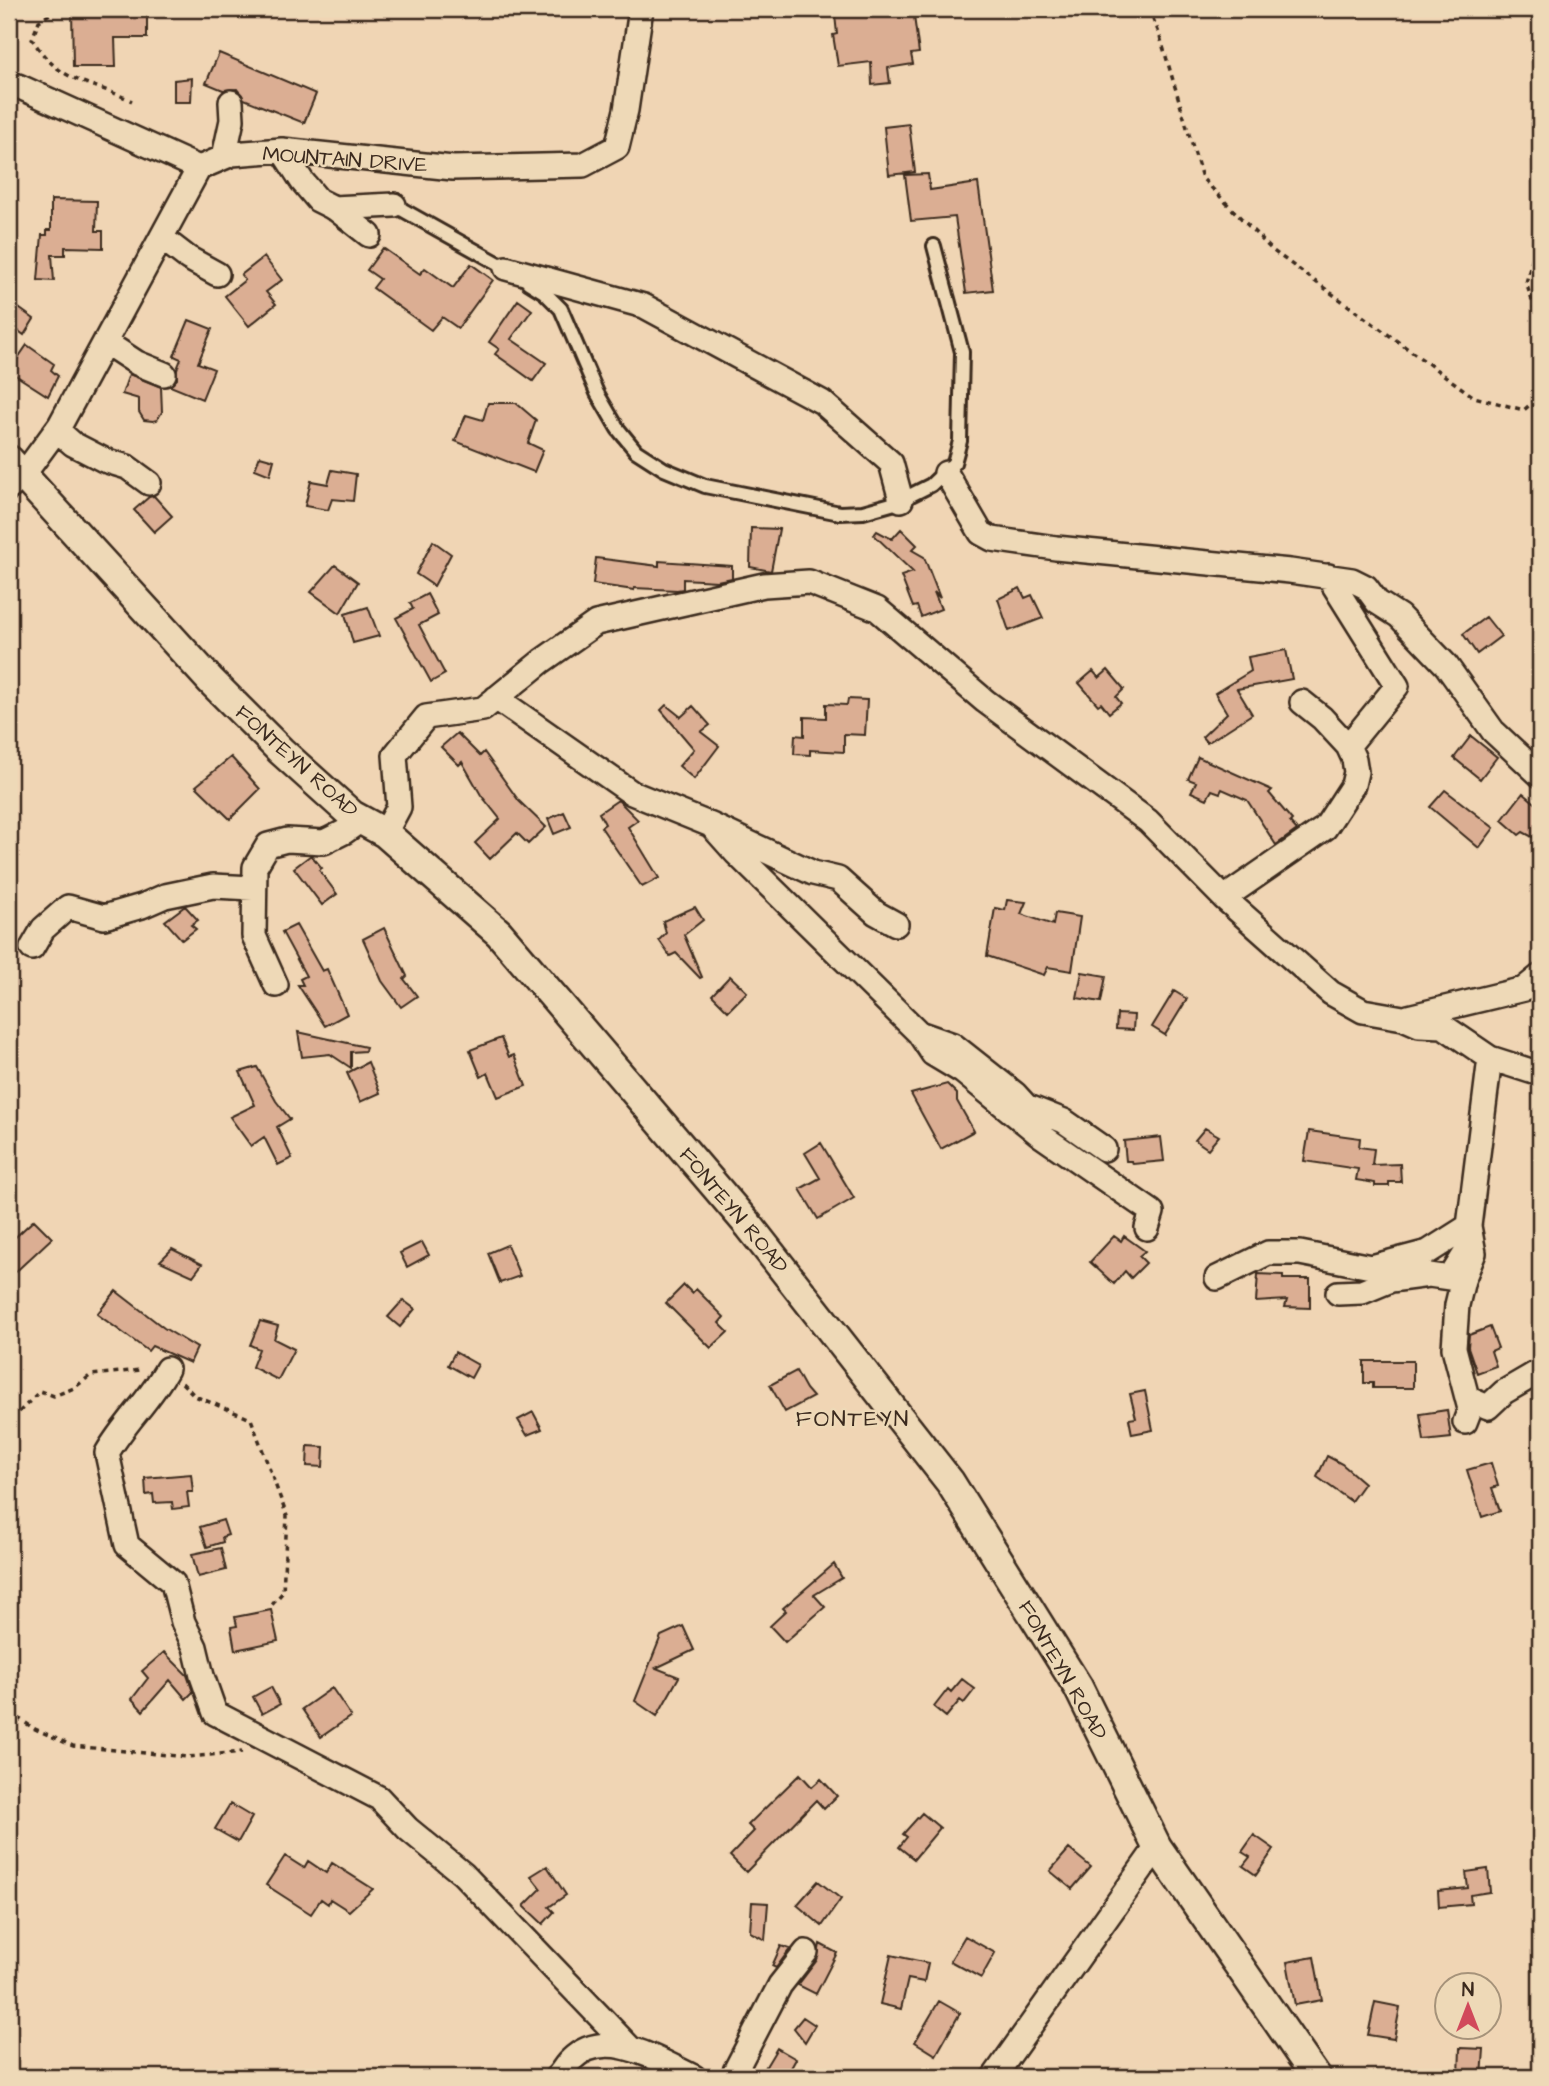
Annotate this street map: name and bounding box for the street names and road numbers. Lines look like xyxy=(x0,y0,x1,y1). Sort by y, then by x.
street label: MOUNTAIN DRIVE xyxy=(262,139,429,180)
street label: FONTEYN ROAD xyxy=(229,698,365,825)
street label: FONTEYN ROAD xyxy=(672,1141,795,1280)
street label: FONTEYN ROAD xyxy=(1011,1595,1114,1745)

